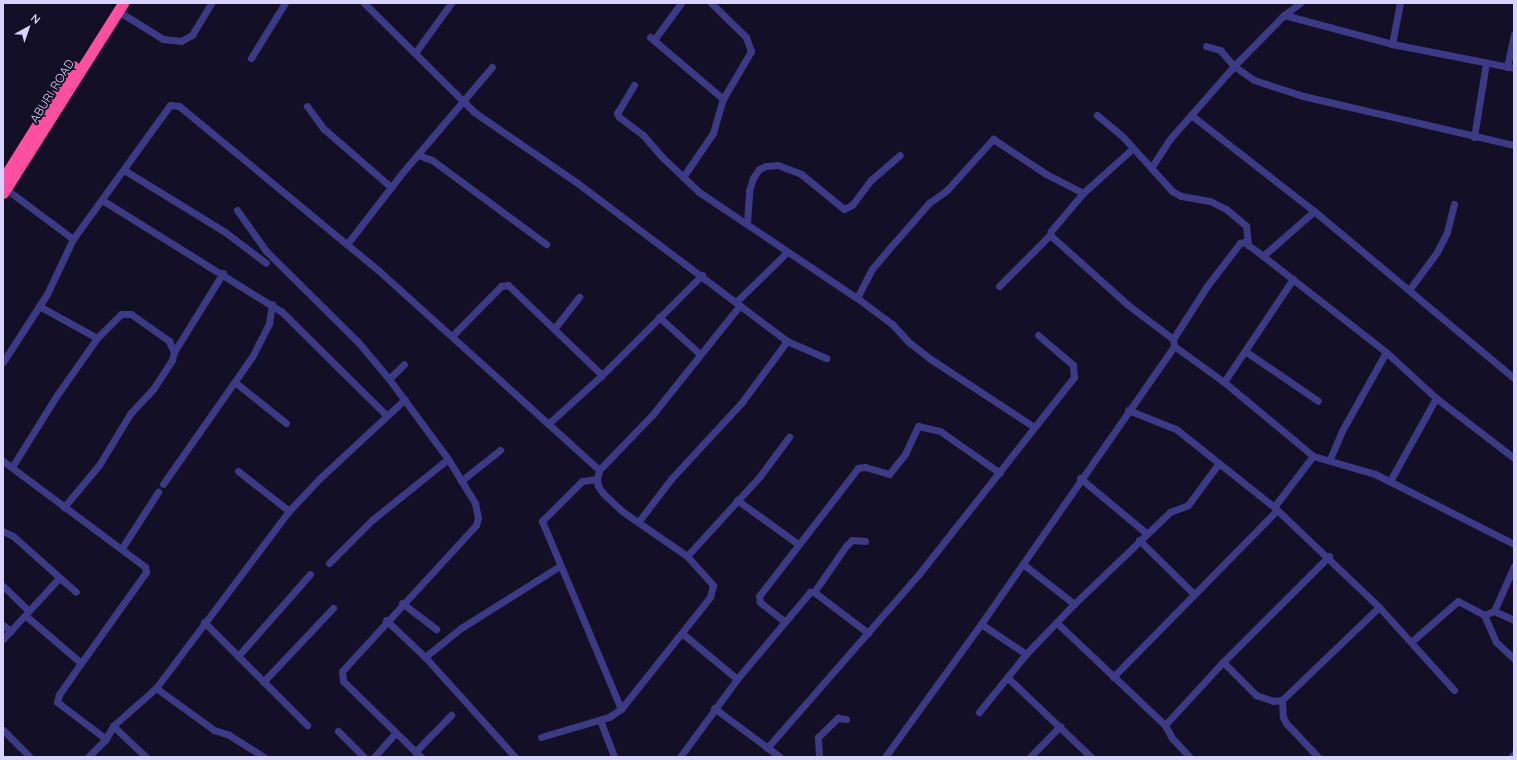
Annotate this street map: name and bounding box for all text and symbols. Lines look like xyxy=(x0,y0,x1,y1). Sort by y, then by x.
north arrow xyxy=(8,8,48,48)
text: N xyxy=(28,11,43,27)
street label: ABURI ROAD xyxy=(27,57,77,125)

